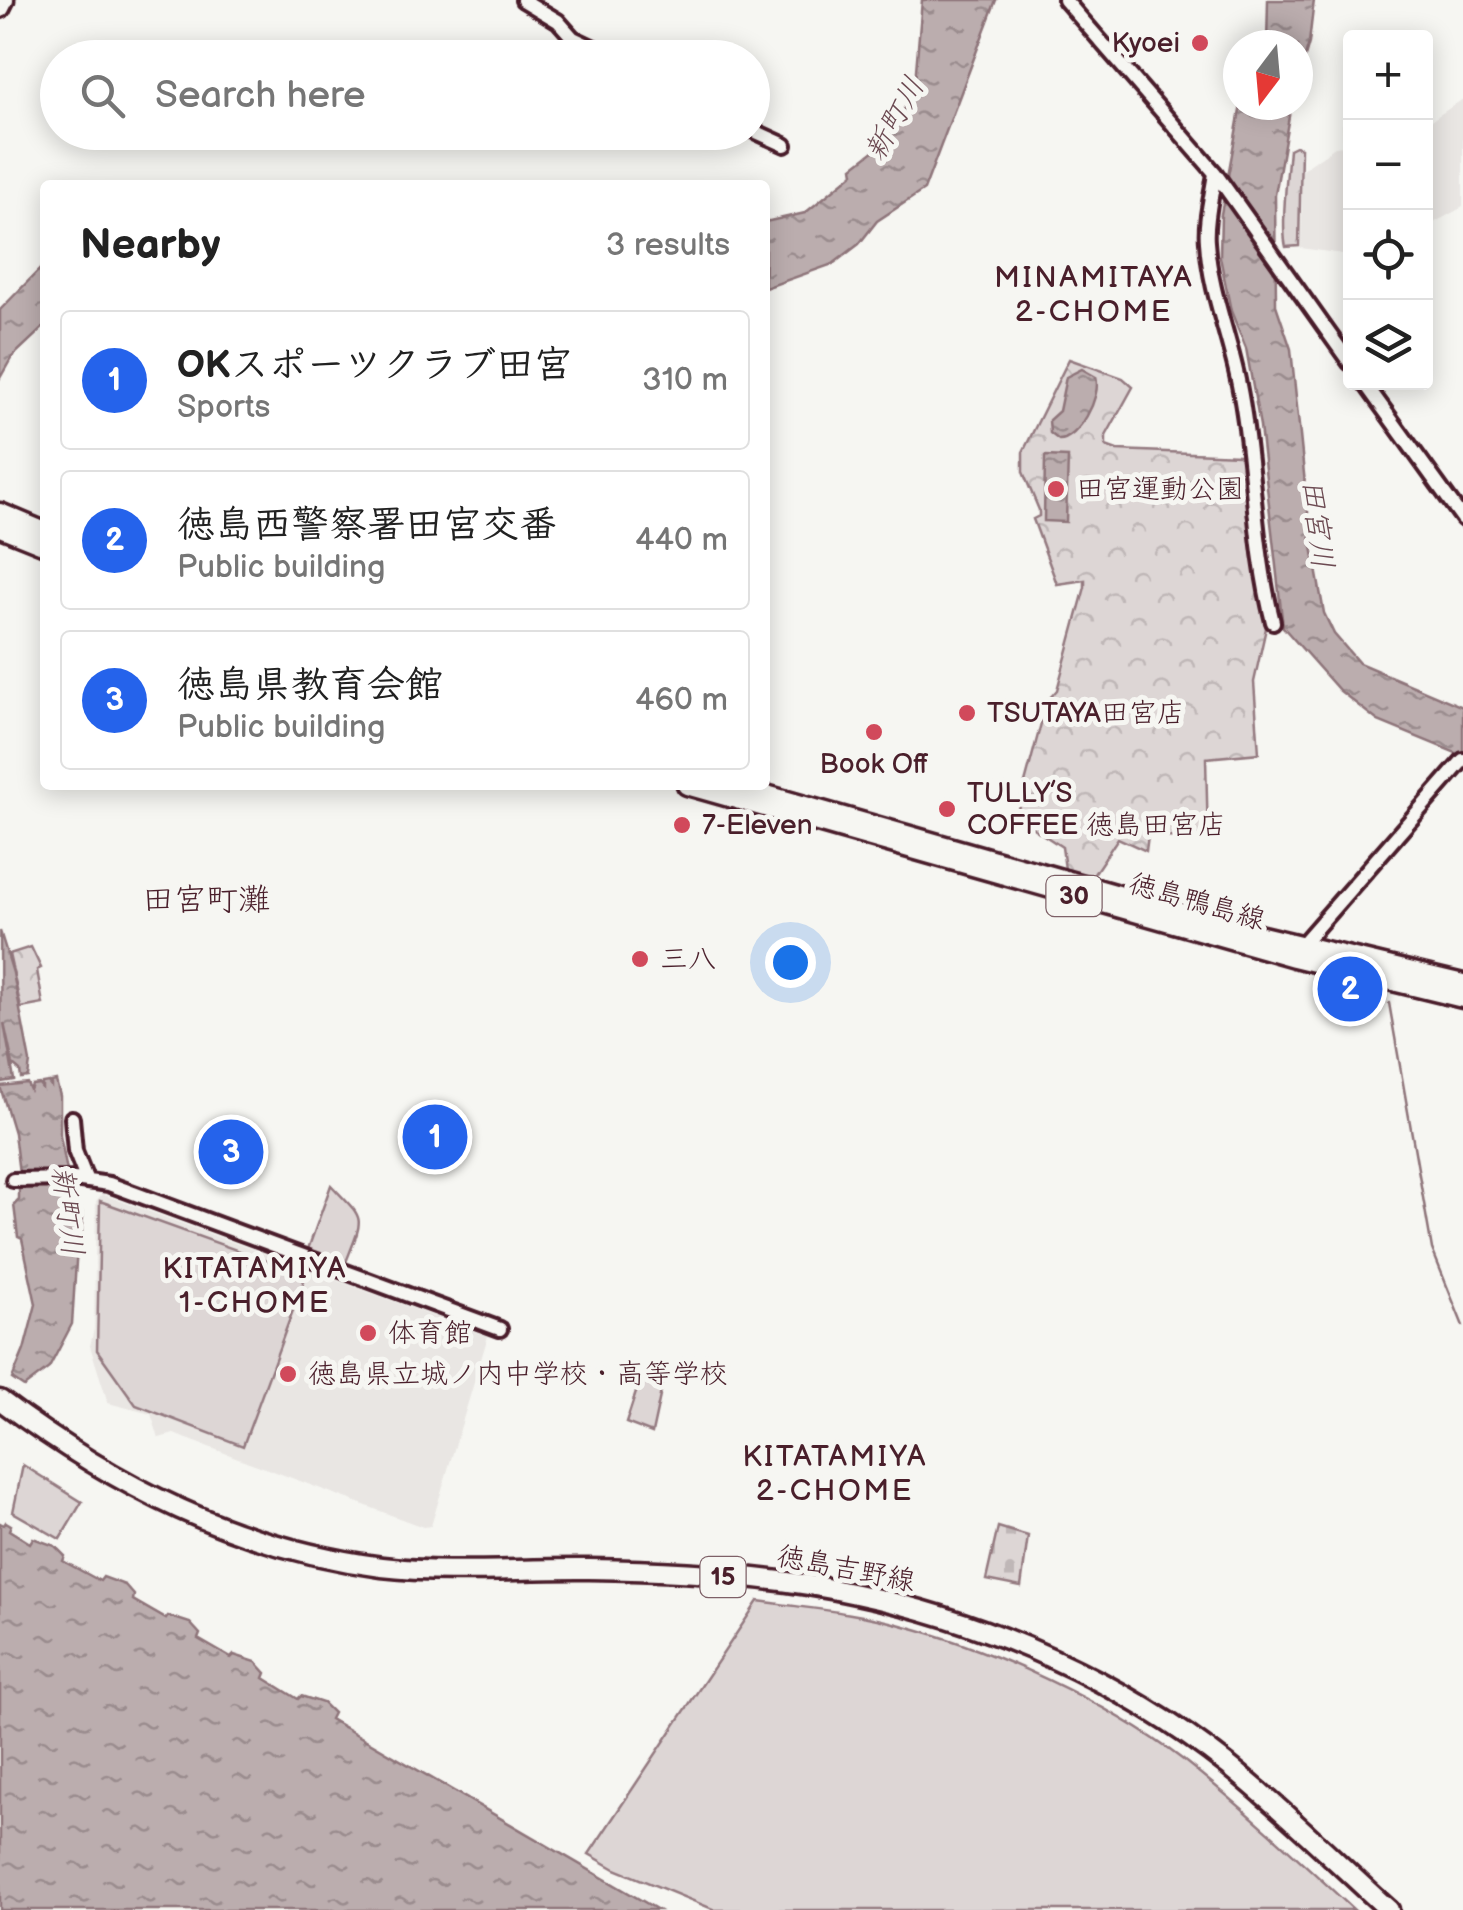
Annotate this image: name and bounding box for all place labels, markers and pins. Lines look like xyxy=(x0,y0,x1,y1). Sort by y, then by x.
place label: Kyoei xyxy=(1112,27,1180,60)
marker: Kyoei xyxy=(1189,32,1211,54)
place label: 田宮運動公園 xyxy=(1076,473,1244,506)
marker: 田宮運動公園 xyxy=(1045,478,1067,500)
place label: TSUTAYA田宮店 xyxy=(987,697,1185,730)
marker: TSUTAYA田宮店 xyxy=(956,702,978,724)
marker: Book Off xyxy=(863,721,885,743)
place label: Book Off xyxy=(820,748,928,781)
place label: TULLY’S COFFEE 徳島田宮店 xyxy=(967,777,1226,842)
marker: TULLY’S COFFEE 徳島田宮店 xyxy=(936,798,958,820)
place label: 7-Eleven xyxy=(702,809,813,842)
marker: 7-Eleven xyxy=(671,814,693,836)
place label: 三八 xyxy=(660,943,716,976)
marker: 三八 xyxy=(629,948,651,970)
pin: 2 xyxy=(1318,952,1382,1026)
pin: 1 xyxy=(402,1100,468,1174)
pin: 3 xyxy=(198,1114,264,1190)
place label: 体育館 xyxy=(388,1317,472,1350)
marker: 体育館 xyxy=(357,1322,379,1344)
place label: 徳島県立城ノ内中学校・高等学校 xyxy=(308,1358,728,1391)
marker: 徳島県立城ノ内中学校・高等学校 xyxy=(277,1363,299,1385)

